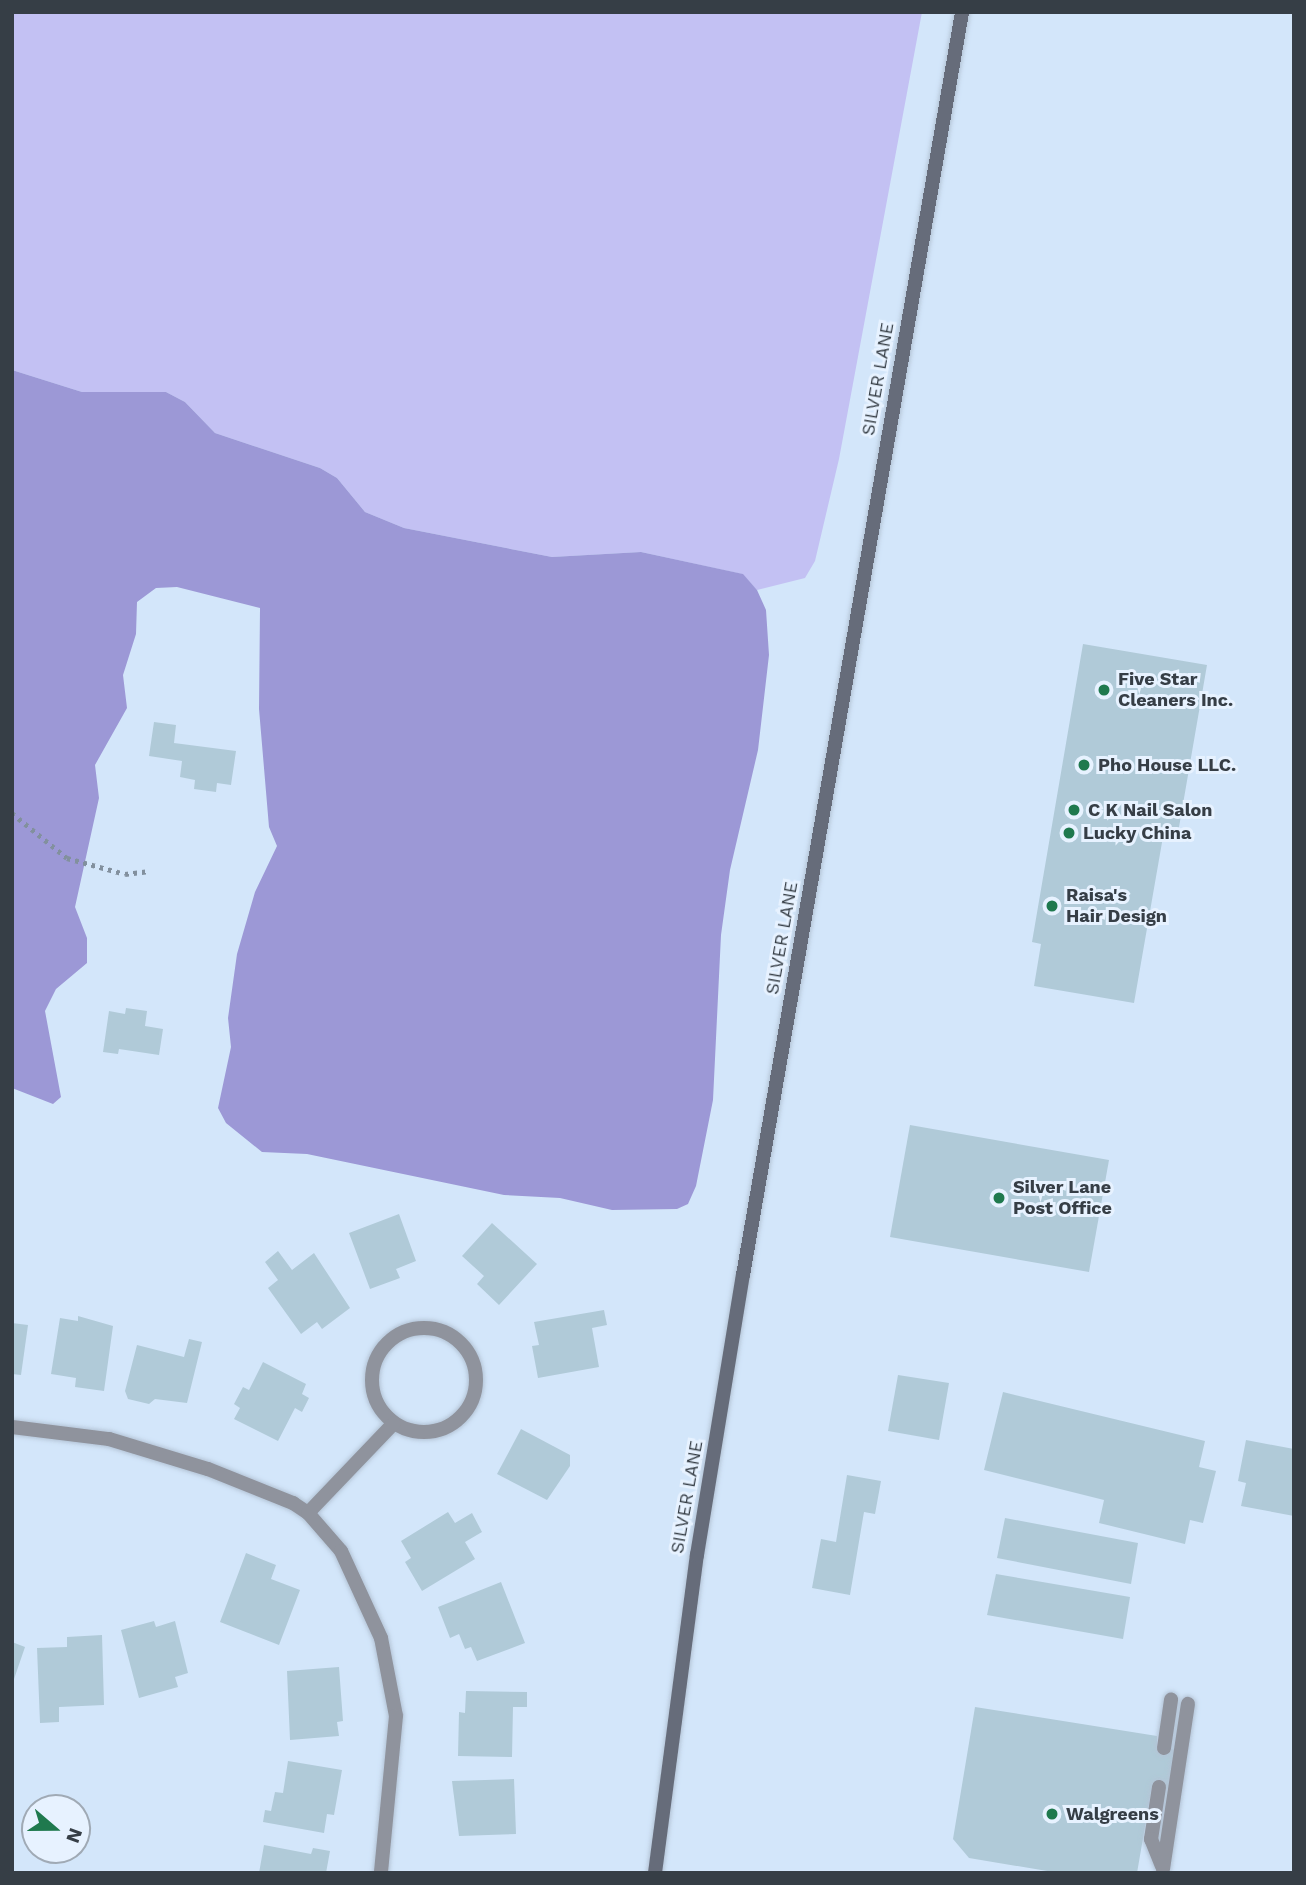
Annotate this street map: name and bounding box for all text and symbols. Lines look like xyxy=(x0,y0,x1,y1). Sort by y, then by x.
street label: SILVER LANE xyxy=(857,321,899,437)
place label: Five Star Cleaners Inc. xyxy=(1118,669,1233,712)
marker: Five Star Cleaners Inc. xyxy=(1096,682,1112,698)
place label: Pho House LLC. xyxy=(1098,754,1236,776)
marker: Pho House LLC. xyxy=(1076,757,1092,773)
place label: C K Nail Salon xyxy=(1088,799,1213,821)
marker: C K Nail Salon xyxy=(1066,802,1082,818)
place label: Lucky China xyxy=(1083,822,1192,844)
marker: Lucky China xyxy=(1061,825,1077,841)
street label: SILVER LANE xyxy=(761,880,803,996)
place label: Raisa's Hair Design xyxy=(1066,885,1167,928)
marker: Raisa's Hair Design xyxy=(1044,898,1060,914)
place label: Silver Lane Post Office xyxy=(1013,1177,1112,1220)
marker: Silver Lane Post Office xyxy=(991,1190,1007,1206)
street label: SILVER LANE xyxy=(666,1439,708,1555)
north arrow xyxy=(21,1794,91,1864)
place label: Walgreens xyxy=(1066,1803,1159,1825)
marker: Walgreens xyxy=(1044,1806,1060,1822)
text: N xyxy=(61,1825,88,1846)

